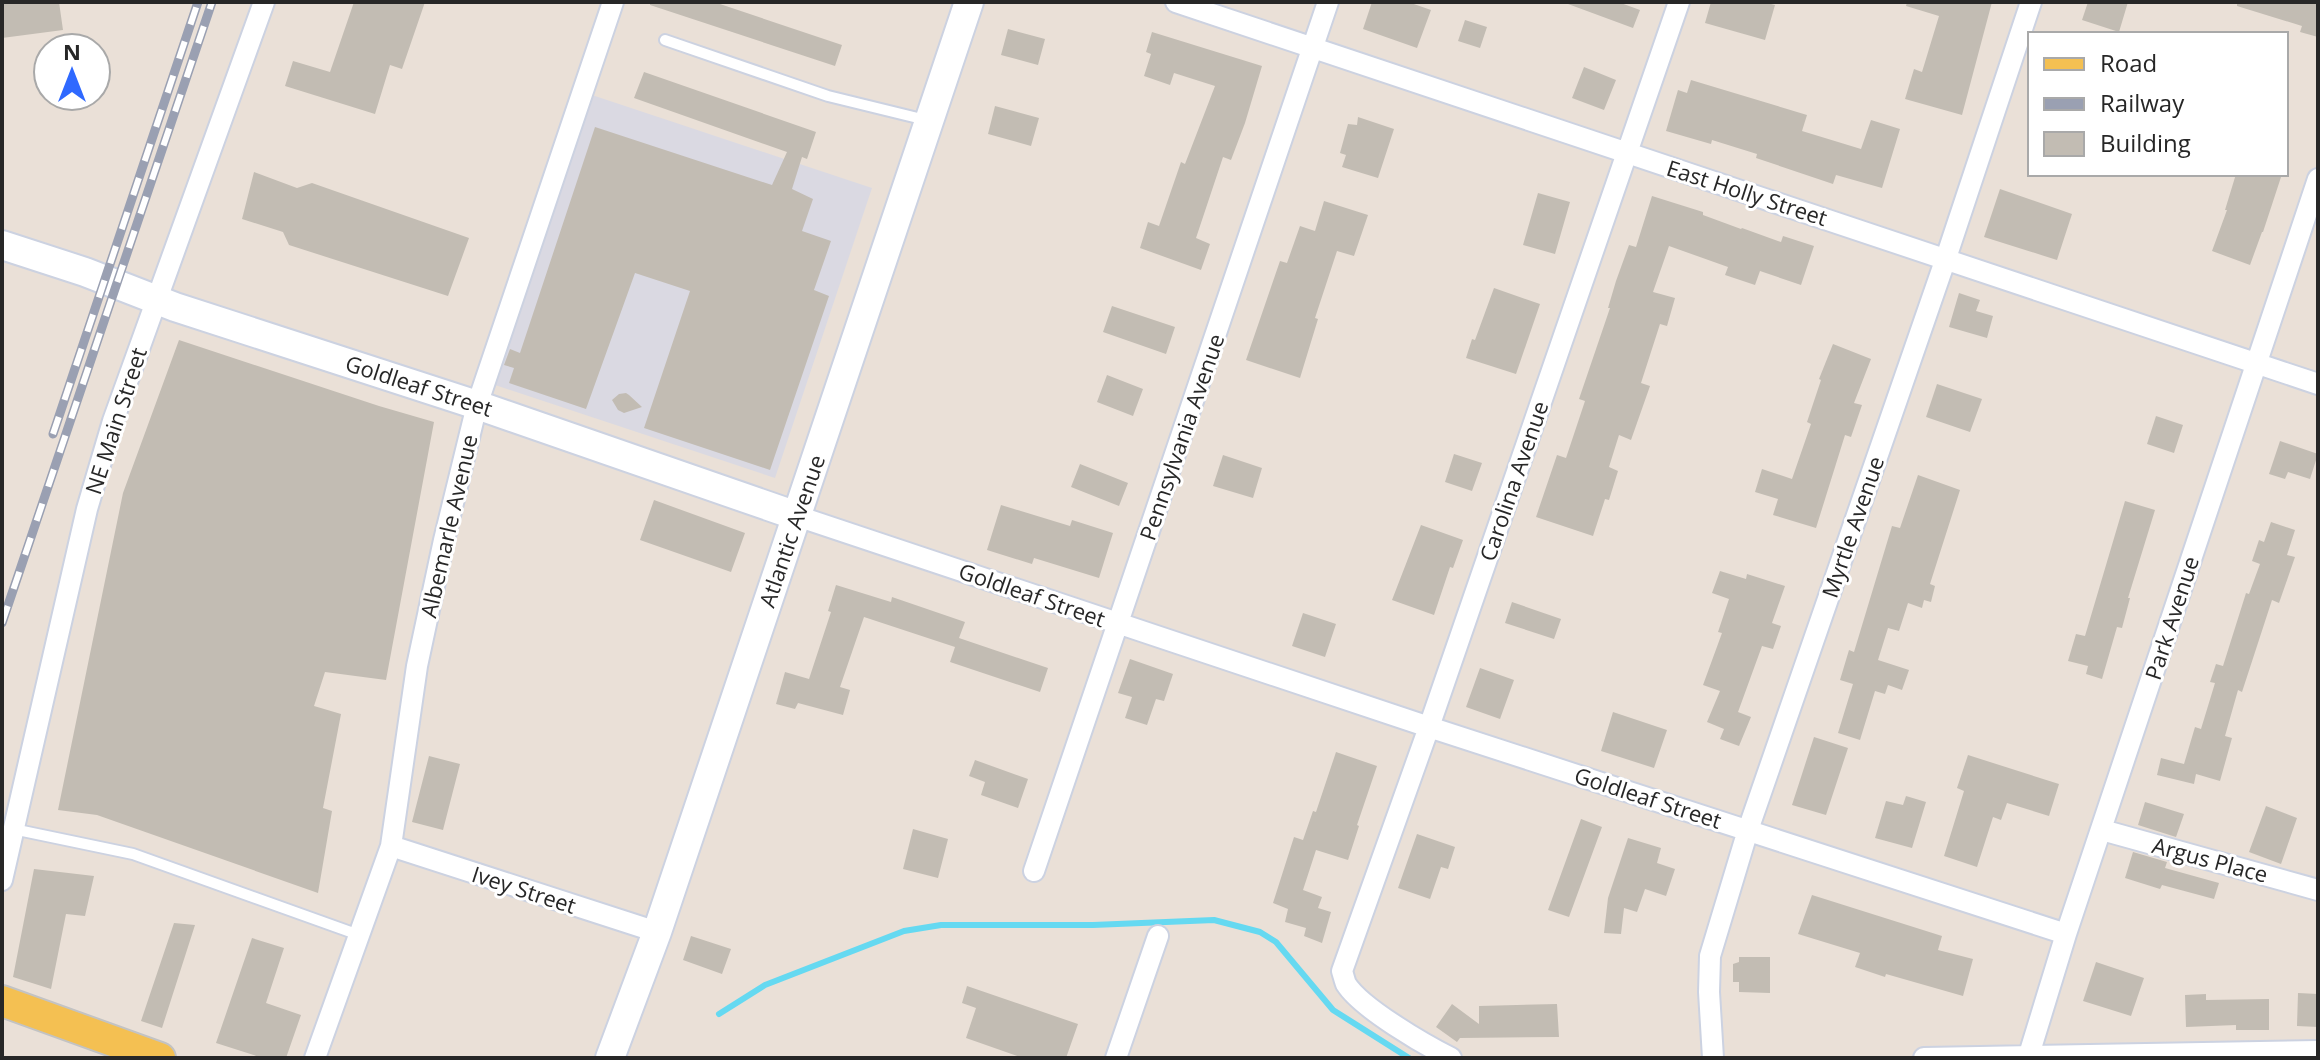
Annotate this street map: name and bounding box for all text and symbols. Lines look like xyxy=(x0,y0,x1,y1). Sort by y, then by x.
north arrow xyxy=(32,32,112,112)
legend xyxy=(2028,32,2288,176)
text: N xyxy=(63,36,81,66)
text: Road xyxy=(2100,46,2157,79)
text: Railway xyxy=(2100,86,2185,119)
text: Building xyxy=(2100,126,2191,159)
street label: East Holly Street xyxy=(1663,152,1832,232)
street label: Pennsylvania Avenue xyxy=(1132,329,1230,544)
street label: NE Main Street xyxy=(77,343,153,498)
street label: Goldleaf Street xyxy=(342,347,497,423)
street label: Carolina Avenue xyxy=(1472,397,1554,565)
street label: Albemarle Avenue xyxy=(412,431,484,620)
street label: Atlantic Avenue xyxy=(751,450,831,611)
street label: Myrtle Avenue xyxy=(1814,452,1890,601)
street label: Park Avenue xyxy=(2137,552,2205,683)
street label: Goldleaf Street xyxy=(955,555,1110,633)
street label: Goldleaf Street xyxy=(1571,759,1726,835)
street label: Argus Place xyxy=(2149,829,2271,889)
street label: Ivey Street xyxy=(468,858,580,920)

